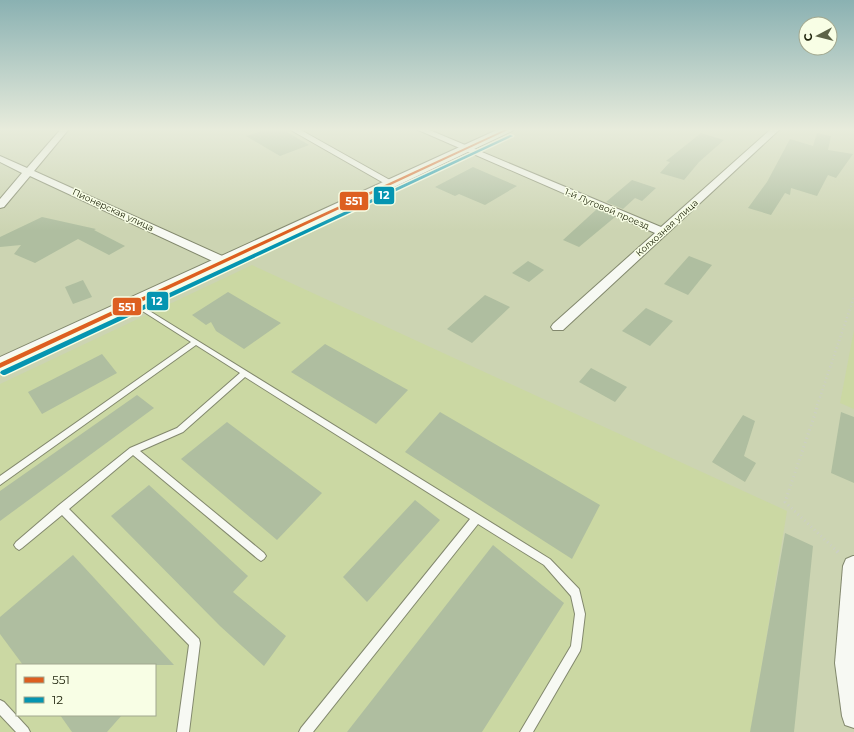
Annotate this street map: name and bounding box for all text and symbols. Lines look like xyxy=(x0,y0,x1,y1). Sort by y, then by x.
north arrow xyxy=(798,16,838,56)
text: С xyxy=(801,32,816,42)
street label: Пионерская улица xyxy=(71,186,156,233)
line badge: 12 xyxy=(373,186,395,205)
street label: 1-й Луговой проезд xyxy=(563,186,651,231)
text: 12 xyxy=(379,188,390,202)
line badge: 551 xyxy=(339,191,369,211)
text: 551 xyxy=(345,194,363,208)
street label: Колхозная улица xyxy=(633,197,700,258)
line badge: 12 xyxy=(146,291,169,311)
text: 12 xyxy=(152,294,163,308)
line badge: 551 xyxy=(112,297,142,316)
text: 551 xyxy=(118,300,136,314)
legend xyxy=(16,664,156,716)
text: 551 xyxy=(52,672,70,687)
text: 12 xyxy=(52,692,63,707)

